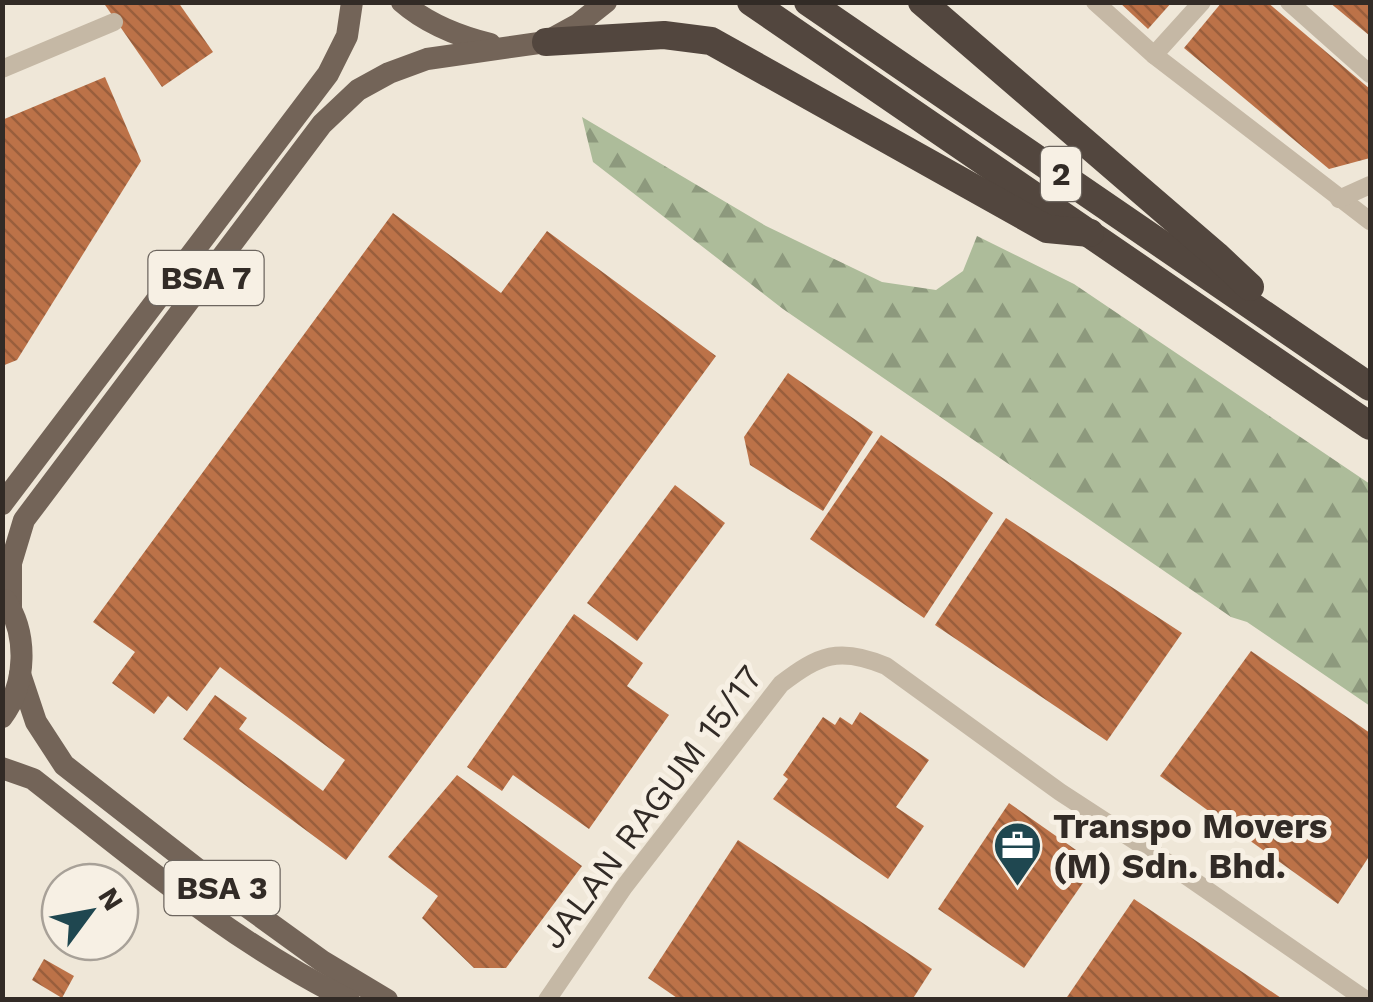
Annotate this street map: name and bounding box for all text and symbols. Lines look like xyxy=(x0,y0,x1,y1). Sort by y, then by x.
road number: 2 xyxy=(1041,147,1081,201)
road number: BSA 7 xyxy=(148,251,264,305)
street label: JALAN RAGUM 15/17 xyxy=(531,657,771,957)
place label: Transpo Movers (M) Sdn. Bhd. xyxy=(1053,805,1327,887)
office icon: Transpo Movers (M) Sdn. Bhd. xyxy=(992,820,1044,888)
road number: BSA 3 xyxy=(164,861,280,915)
north arrow xyxy=(40,862,140,962)
text: N xyxy=(91,881,130,917)

